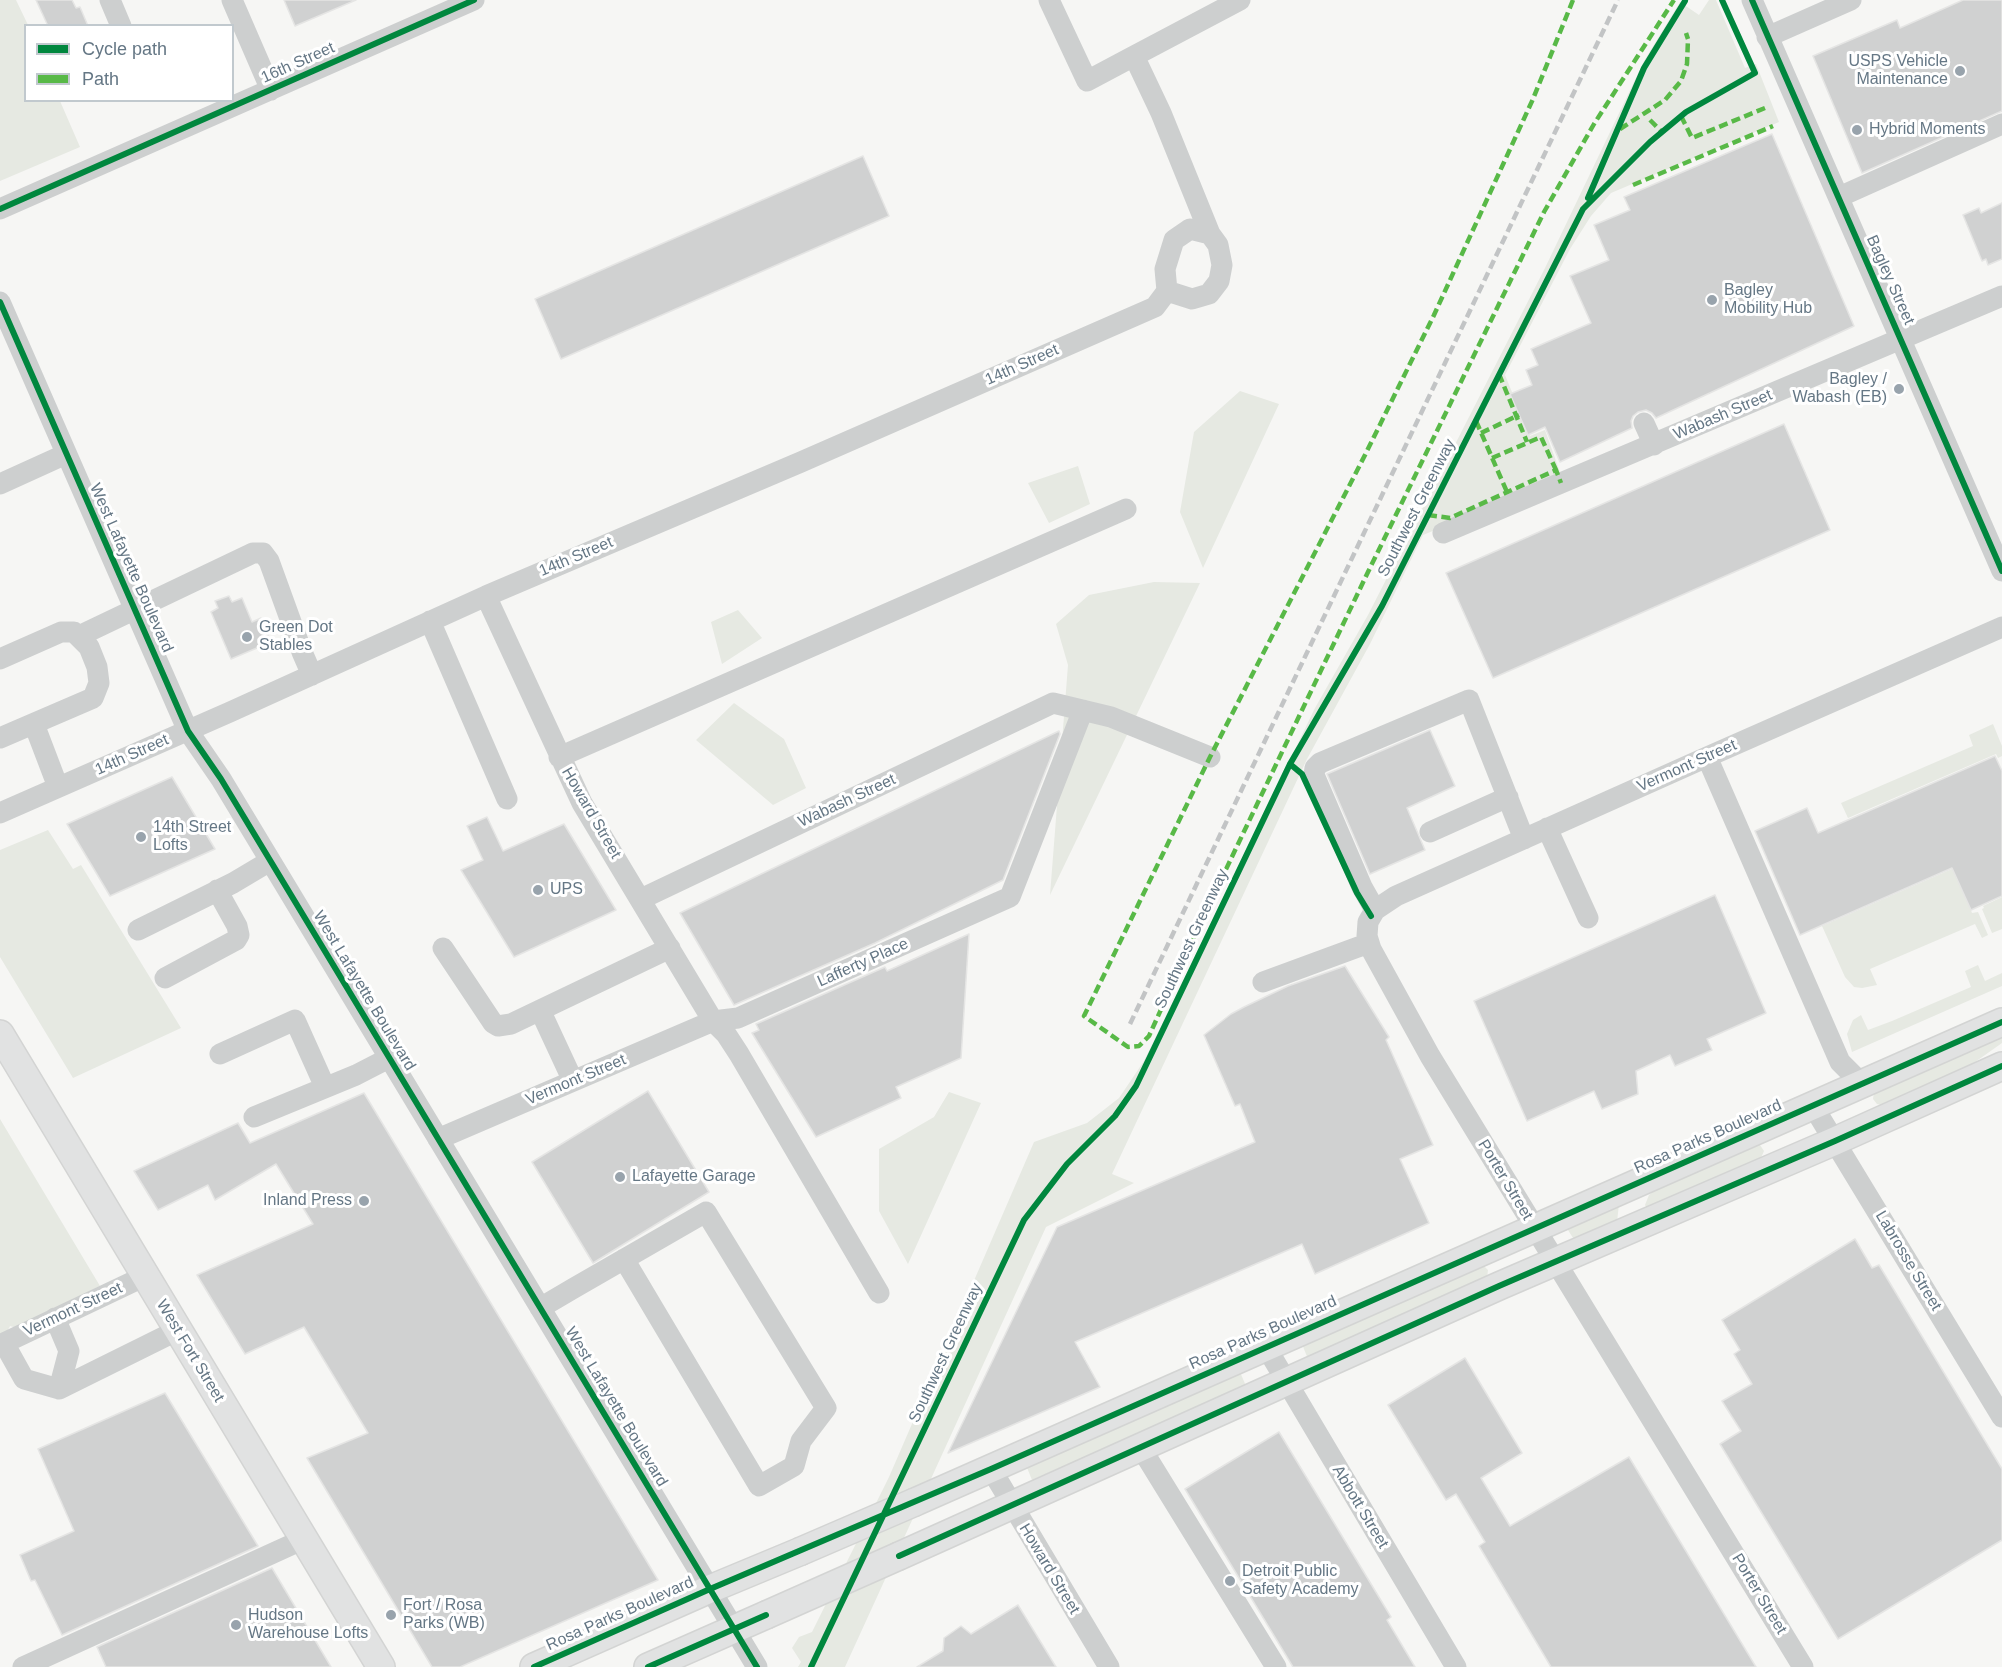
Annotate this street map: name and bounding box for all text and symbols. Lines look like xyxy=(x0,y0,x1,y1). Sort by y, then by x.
legend xyxy=(24,24,234,102)
street label: 16th Street xyxy=(258,38,338,88)
text: Cycle path xyxy=(82,39,167,59)
place label: USPS Vehicle Maintenance xyxy=(1848,52,1948,90)
marker: USPS Vehicle Maintenance xyxy=(1953,64,1967,78)
text: Path xyxy=(82,69,119,89)
place label: Hybrid Moments xyxy=(1869,120,1985,140)
marker: Hybrid Moments xyxy=(1850,123,1864,137)
street label: Bagley Street xyxy=(1862,232,1918,328)
place label: Bagley Mobility Hub xyxy=(1724,281,1812,319)
marker: Bagley Mobility Hub xyxy=(1705,293,1719,307)
street label: 14th Street xyxy=(982,340,1062,390)
place label: Bagley / Wabash (EB) xyxy=(1792,370,1887,408)
marker: Bagley / Wabash (EB) xyxy=(1892,382,1906,396)
street label: Wabash Street xyxy=(1671,386,1775,444)
street label: Southwest Greenway xyxy=(1374,436,1460,580)
street label: West Lafayette Boulevard xyxy=(85,481,177,655)
street label: 14th Street xyxy=(536,533,616,581)
place label: Green Dot Stables xyxy=(259,618,333,656)
marker: Green Dot Stables xyxy=(240,630,254,644)
street label: 14th Street xyxy=(92,730,172,780)
street label: Vermont Street xyxy=(1634,736,1740,796)
street label: Howard Street xyxy=(557,764,625,862)
street label: Wabash Street xyxy=(795,770,899,832)
place label: 14th Street Lofts xyxy=(153,818,231,856)
marker: 14th Street Lofts xyxy=(134,830,148,844)
street label: Southwest Greenway xyxy=(1151,866,1233,1012)
place label: UPS xyxy=(550,880,583,900)
marker: UPS xyxy=(531,883,545,897)
street label: West Lafayette Boulevard xyxy=(309,908,419,1074)
street label: Lafferty Place xyxy=(815,934,911,992)
street label: Vermont Street xyxy=(523,1050,629,1110)
street label: Rosa Parks Boulevard xyxy=(1631,1096,1785,1178)
street label: Porter Street xyxy=(1473,1136,1537,1224)
place label: Lafayette Garage xyxy=(632,1167,756,1187)
marker: Lafayette Garage xyxy=(613,1170,627,1184)
place label: Inland Press xyxy=(263,1191,352,1211)
marker: Inland Press xyxy=(357,1194,371,1208)
street label: Labrosse Street xyxy=(1871,1208,1945,1314)
street label: Vermont Street xyxy=(21,1279,125,1341)
street label: Southwest Greenway xyxy=(905,1280,987,1426)
street label: Rosa Parks Boulevard xyxy=(1186,1292,1340,1374)
street label: West Fort Street xyxy=(152,1296,228,1406)
street label: West Lafayette Boulevard xyxy=(561,1324,671,1490)
street label: Abbott Street xyxy=(1328,1462,1392,1552)
street label: Howard Street xyxy=(1014,1520,1084,1618)
street label: Porter Street xyxy=(1727,1550,1791,1638)
place label: Detroit Public Safety Academy xyxy=(1242,1562,1358,1600)
street label: Rosa Parks Boulevard xyxy=(543,1573,697,1655)
marker: Detroit Public Safety Academy xyxy=(1223,1574,1237,1588)
place label: Fort / Rosa Parks (WB) xyxy=(403,1596,485,1634)
place label: Hudson Warehouse Lofts xyxy=(248,1606,368,1644)
marker: Fort / Rosa Parks (WB) xyxy=(384,1608,398,1622)
marker: Hudson Warehouse Lofts xyxy=(229,1618,243,1632)

